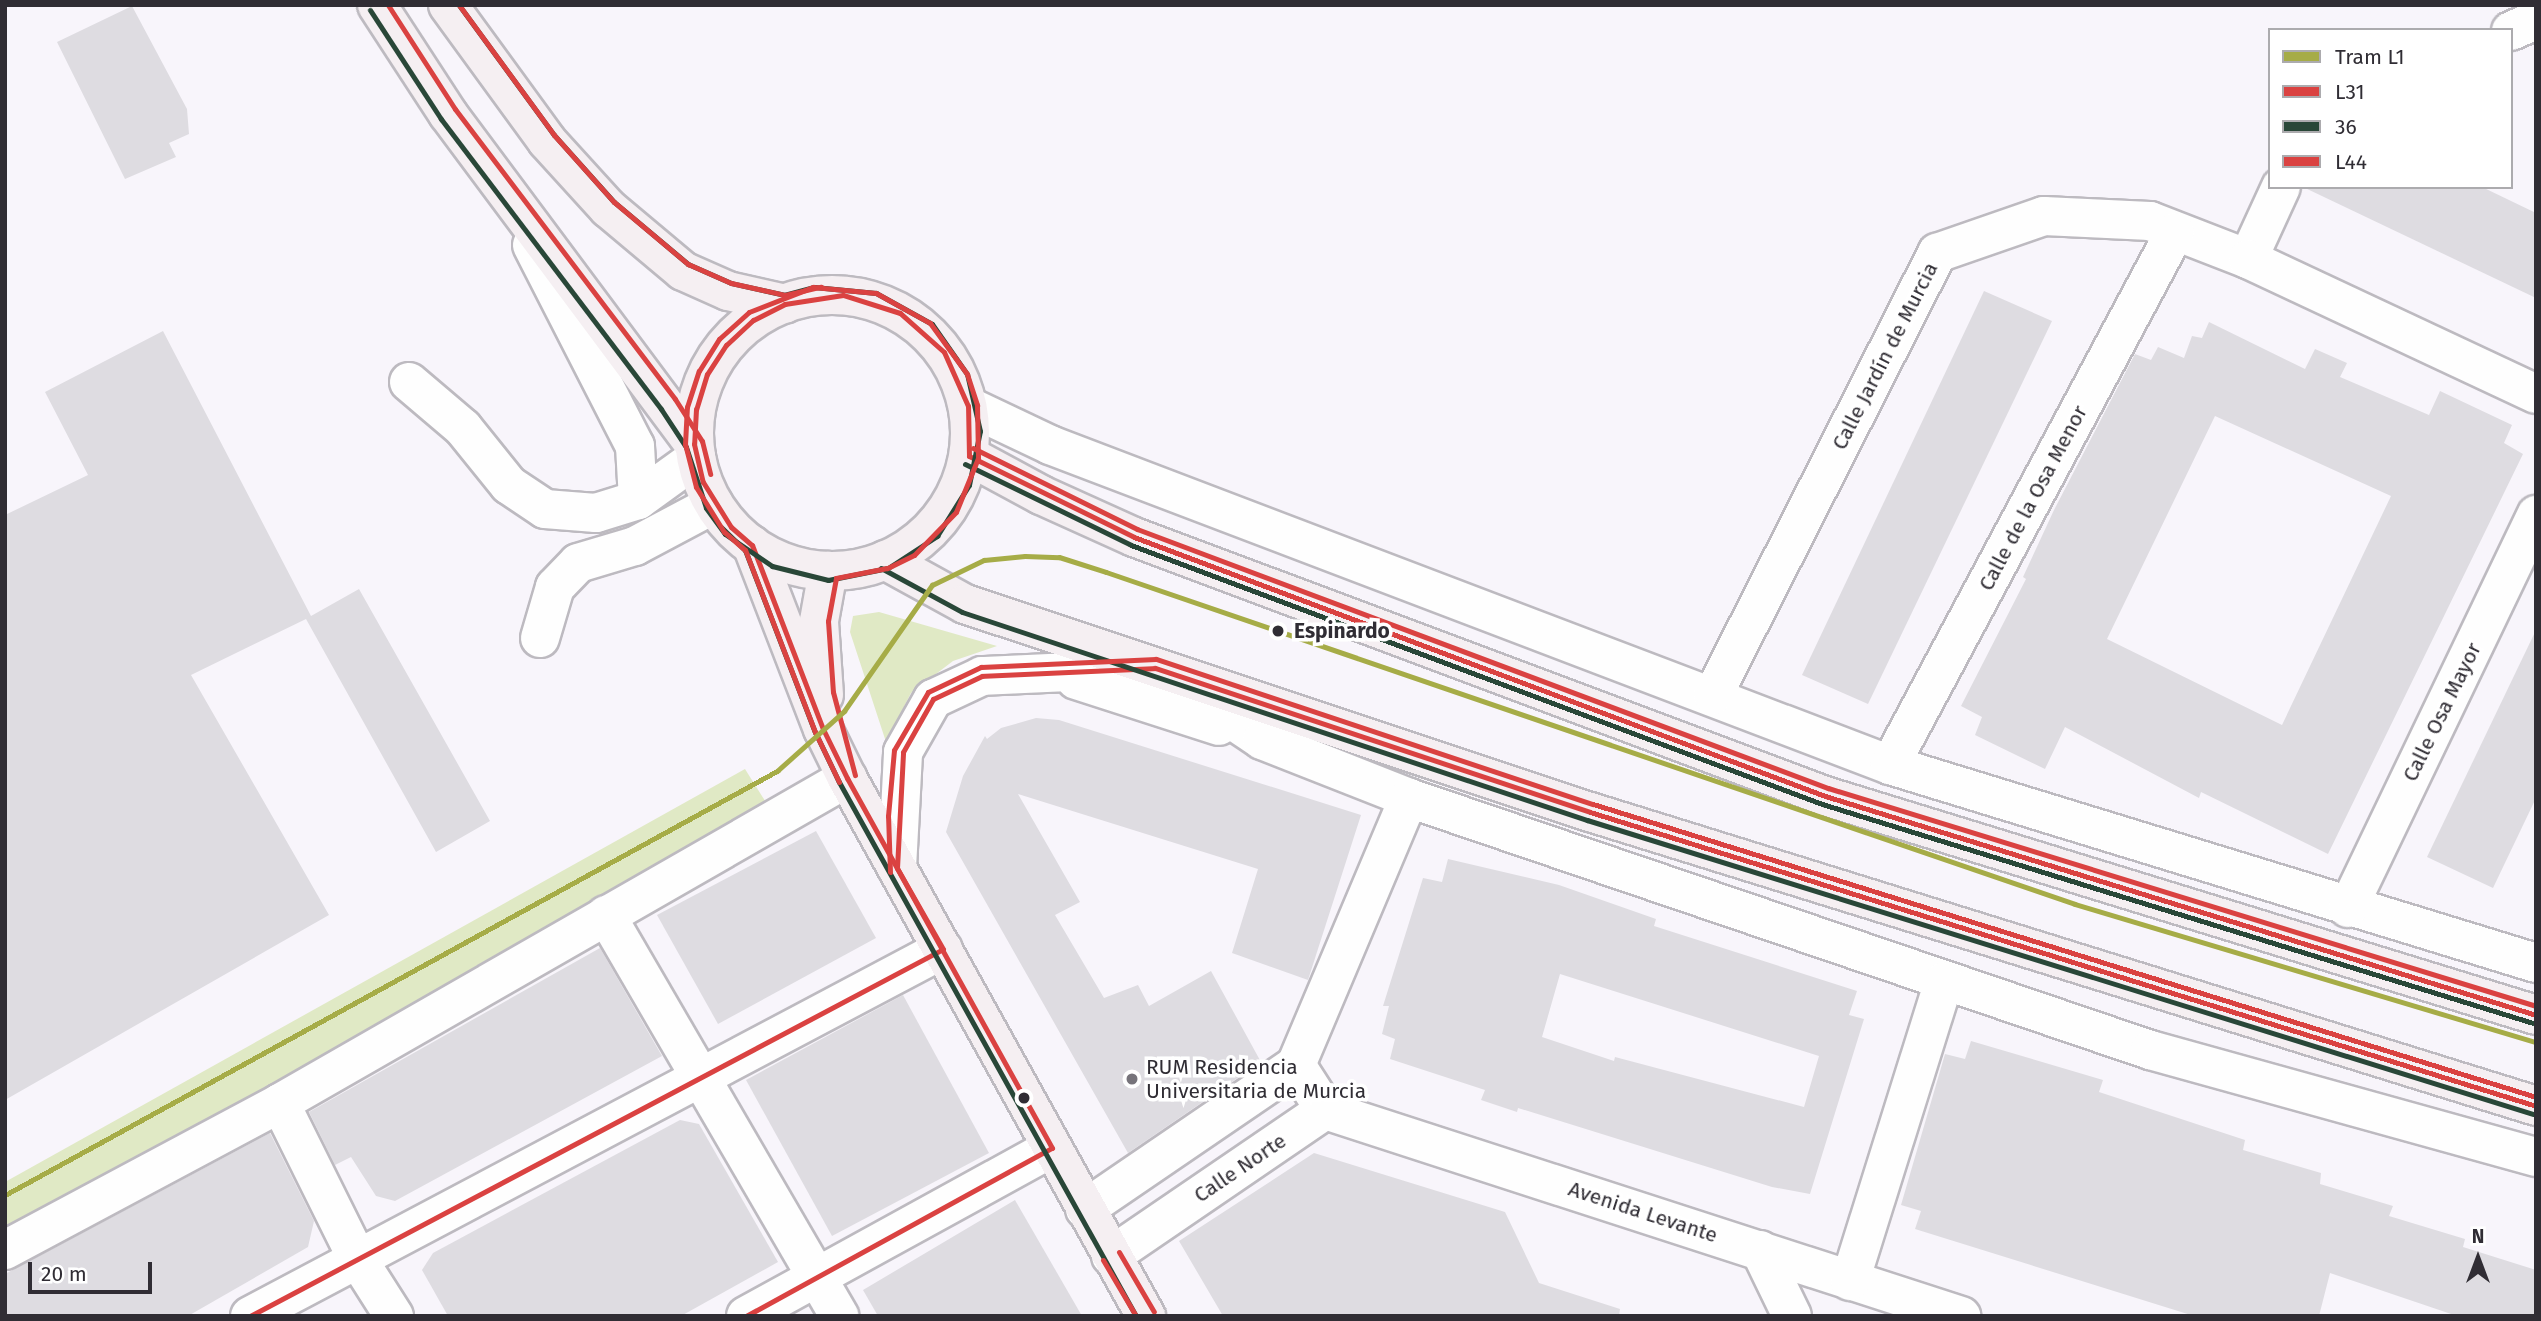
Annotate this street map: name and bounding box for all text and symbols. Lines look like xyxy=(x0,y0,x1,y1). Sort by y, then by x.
legend xyxy=(2268,28,2513,189)
text: Tram L1 xyxy=(2335,44,2405,70)
text: L31 xyxy=(2335,79,2365,105)
text: 36 xyxy=(2335,114,2357,140)
text: L44 xyxy=(2335,149,2367,175)
street label: Calle Jardín de Murcia xyxy=(1827,258,1943,454)
street label: Calle de la Osa Menor xyxy=(1973,401,2093,595)
place label: Espinardo xyxy=(1294,618,1390,644)
marker: Espinardo xyxy=(1268,621,1288,641)
street label: Calle Osa Mayor xyxy=(2398,639,2486,785)
place label: RUM Residencia Universitaria de Murcia xyxy=(1146,1054,1366,1104)
marker: RUM Residencia Universitaria de Murcia xyxy=(1124,1071,1140,1087)
unlabelled marker xyxy=(1017,1091,1031,1105)
street label: Calle Norte xyxy=(1189,1128,1291,1208)
street label: Avenida Levante xyxy=(1565,1176,1721,1248)
north arrow xyxy=(2443,1223,2513,1293)
text: N xyxy=(2472,1225,2484,1248)
scale bar xyxy=(32,1248,156,1292)
text: 20 m xyxy=(41,1261,87,1287)

